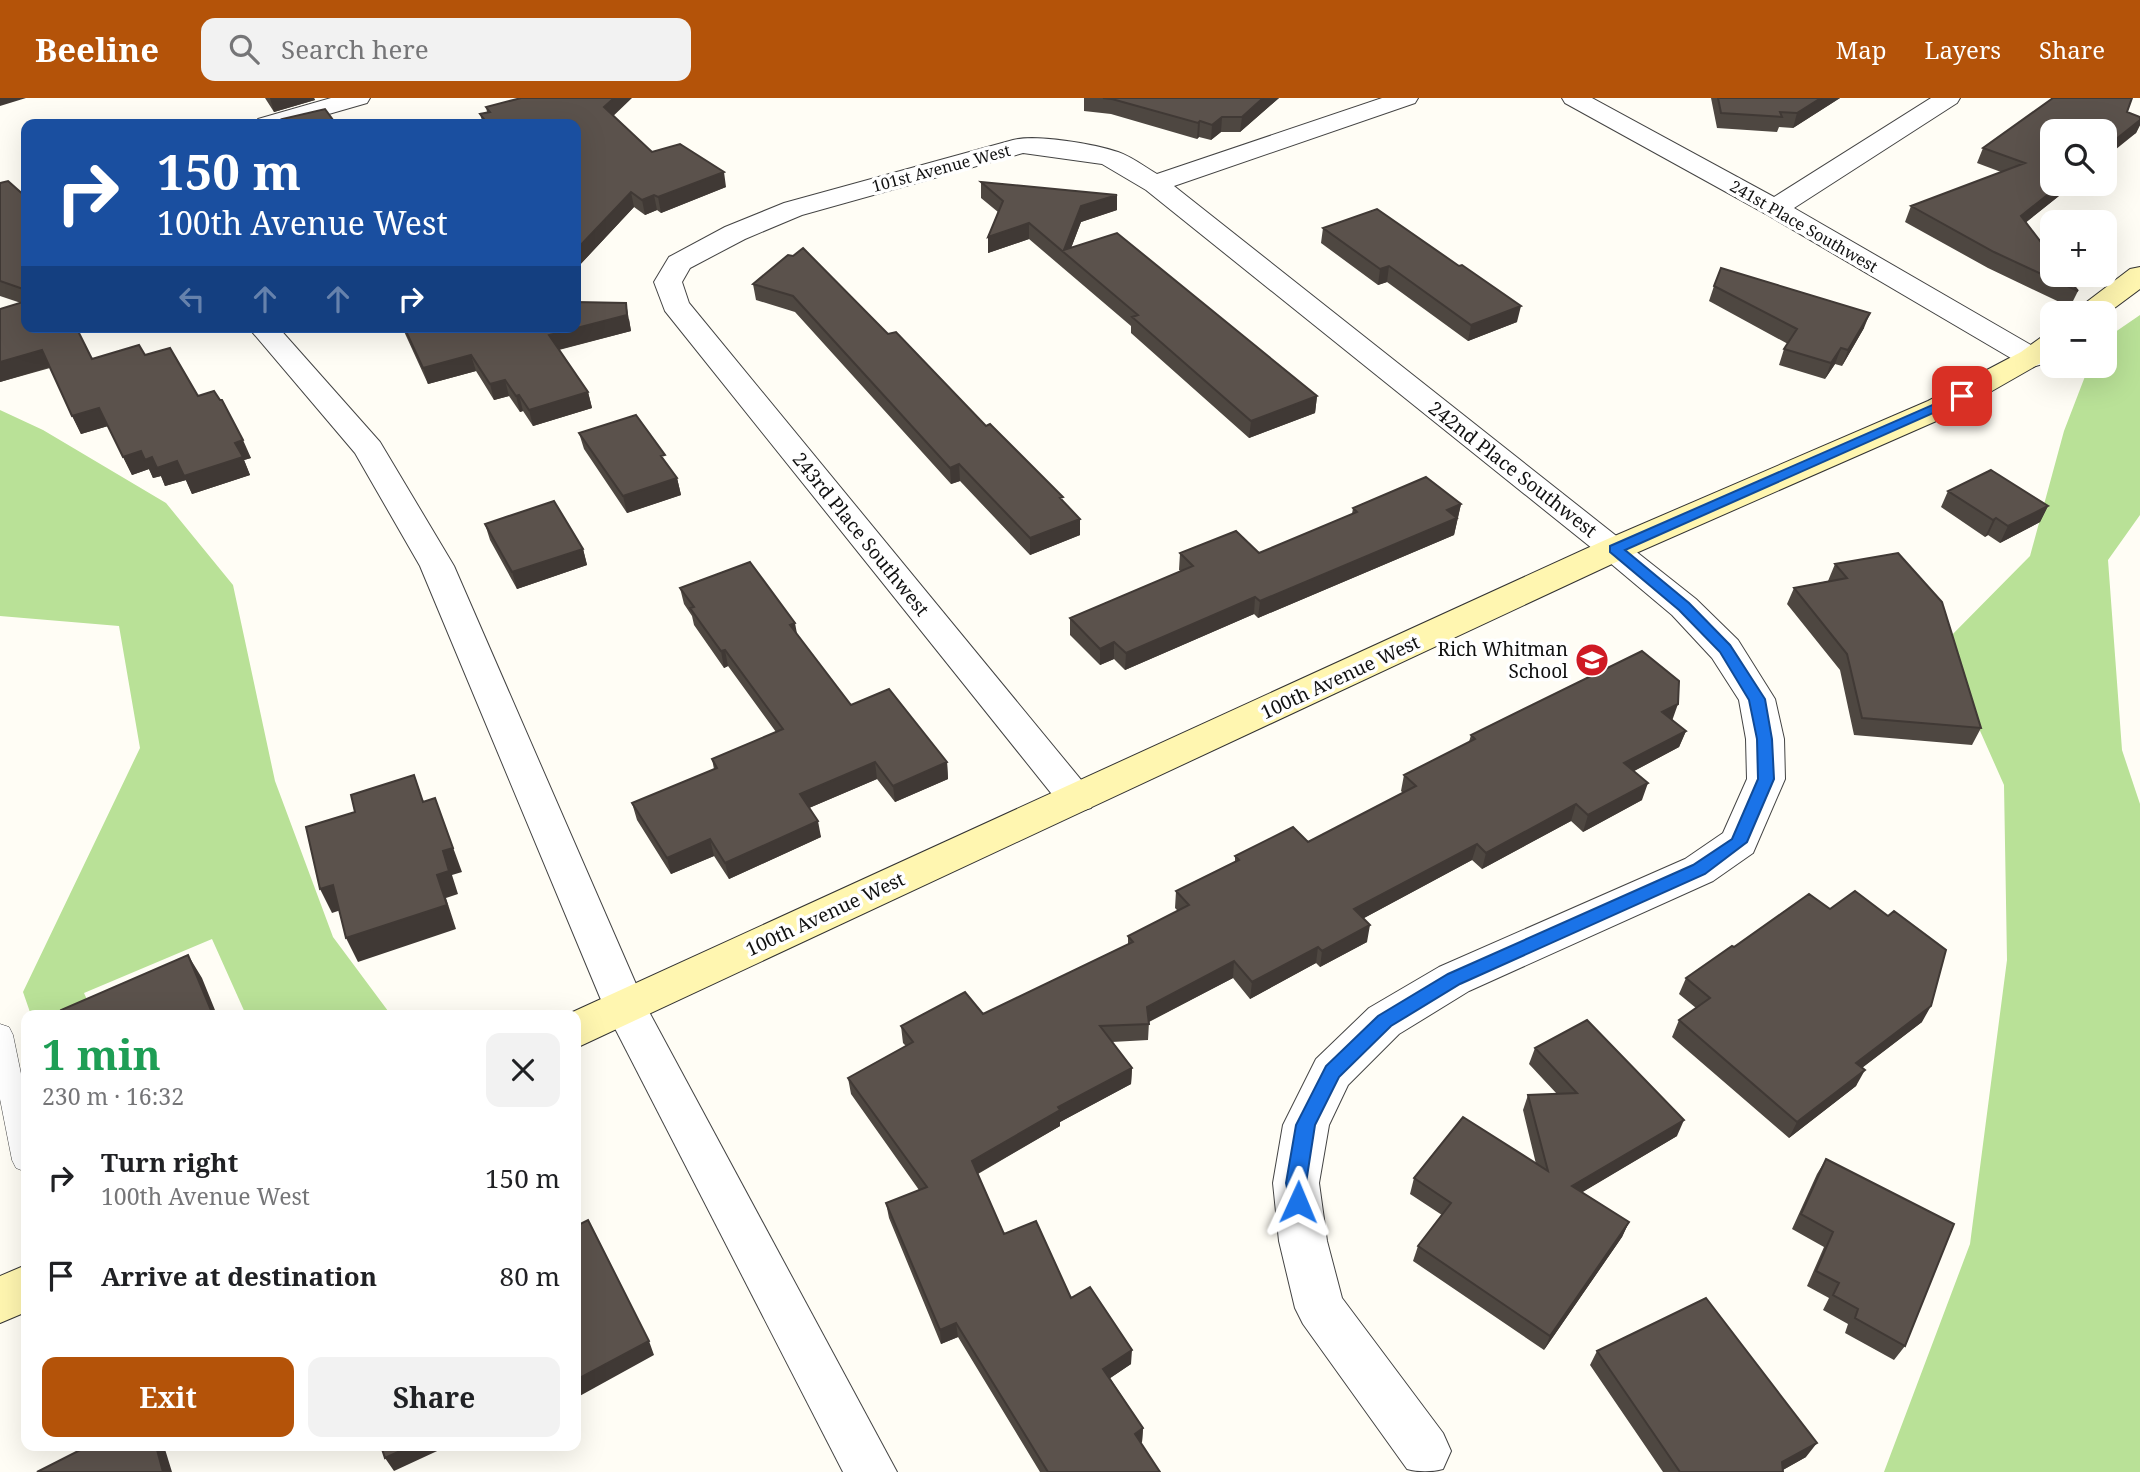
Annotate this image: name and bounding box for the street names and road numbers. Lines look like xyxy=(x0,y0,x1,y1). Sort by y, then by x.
street label: 101st Avenue West xyxy=(869,139,1013,197)
street label: 241st Place Southwest xyxy=(1726,175,1882,277)
street label: 242nd Place Southwest xyxy=(1423,395,1603,543)
street label: 243rd Place Southwest xyxy=(787,447,935,622)
street label: 100th Avenue West xyxy=(1256,629,1424,725)
street label: 100th Avenue West xyxy=(741,866,909,962)

